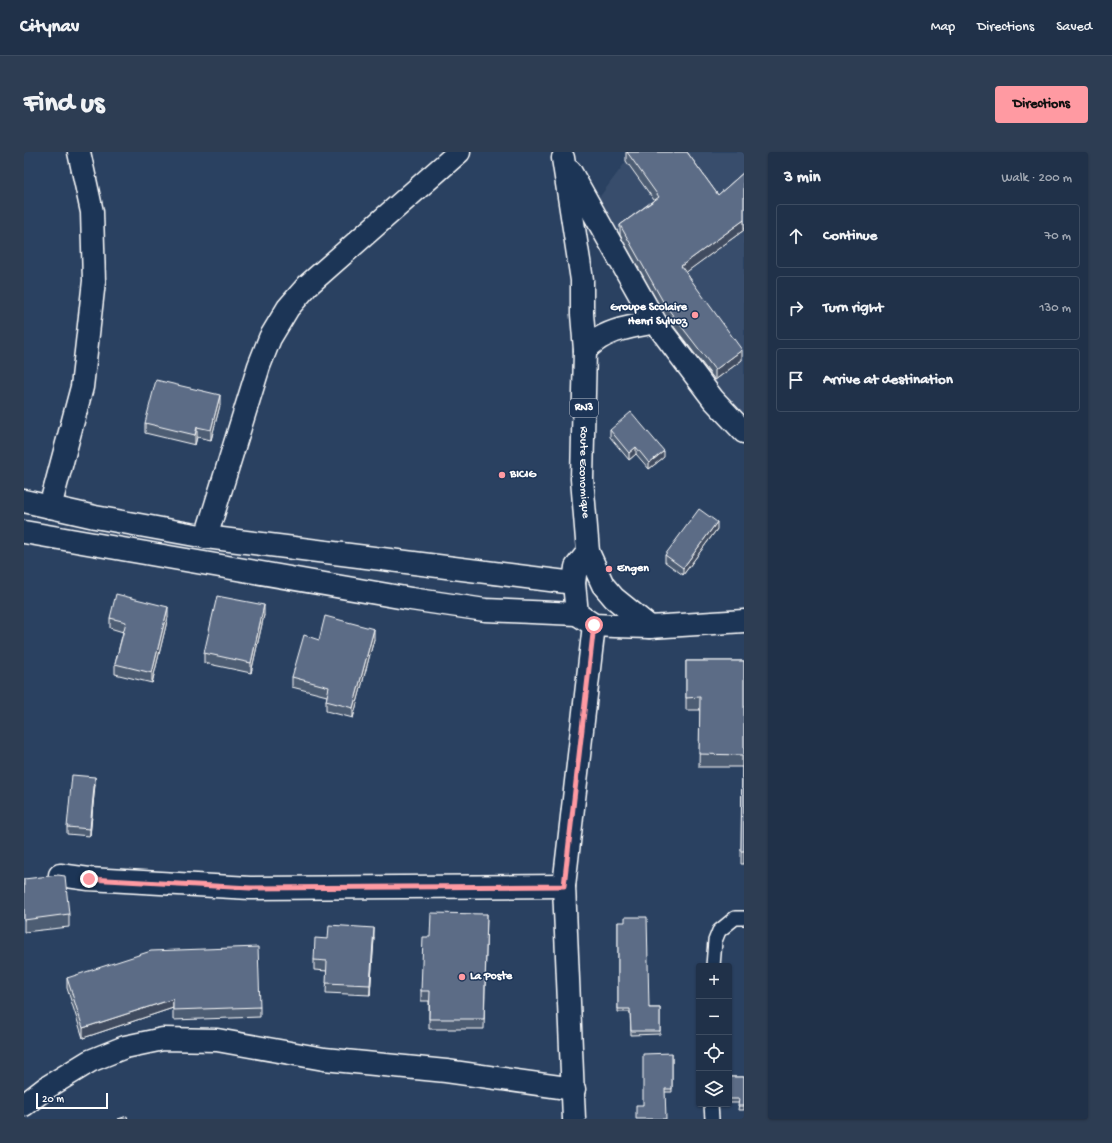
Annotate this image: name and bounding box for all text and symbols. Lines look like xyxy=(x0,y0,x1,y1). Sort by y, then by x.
text: Citynav xyxy=(20,16,79,39)
text: Map xyxy=(931,19,955,36)
text: Directions xyxy=(977,19,1034,36)
text: Saved xyxy=(1056,19,1092,36)
button: Directions xyxy=(995,86,1088,123)
text: Find us xyxy=(24,88,104,121)
text: 3 min xyxy=(784,168,821,188)
text: Walk · 200 m xyxy=(1001,171,1072,186)
icon: ahead xyxy=(785,225,807,247)
text: Continue xyxy=(823,227,877,245)
text: 70 m xyxy=(1045,229,1071,244)
icon: right xyxy=(785,297,807,319)
text: Turn right xyxy=(823,299,883,317)
place label: Groupe Scolaire Henri Sylvoz xyxy=(610,301,688,329)
text: 130 m xyxy=(1039,301,1071,316)
marker: Groupe Scolaire Henri Sylvoz xyxy=(690,310,700,320)
icon: arrive xyxy=(785,369,807,391)
text: Arrive at destination xyxy=(823,371,953,389)
road number: RN3 xyxy=(570,399,598,417)
street label: Route Economique xyxy=(575,426,592,520)
place label: BICIG xyxy=(509,468,537,482)
marker: BICIG xyxy=(497,470,507,480)
place label: Engen xyxy=(616,562,649,576)
marker: Engen xyxy=(604,564,614,574)
route start xyxy=(585,616,603,634)
route end xyxy=(80,870,98,888)
map controls xyxy=(696,963,732,1107)
button: + xyxy=(696,963,732,999)
place label: La Poste xyxy=(470,970,513,984)
marker: La Poste xyxy=(457,972,467,982)
button: − xyxy=(696,999,732,1035)
button: locate xyxy=(696,1035,732,1071)
button: layers xyxy=(696,1071,732,1107)
scale bar xyxy=(36,1091,108,1110)
text: 20 m xyxy=(42,1094,64,1106)

